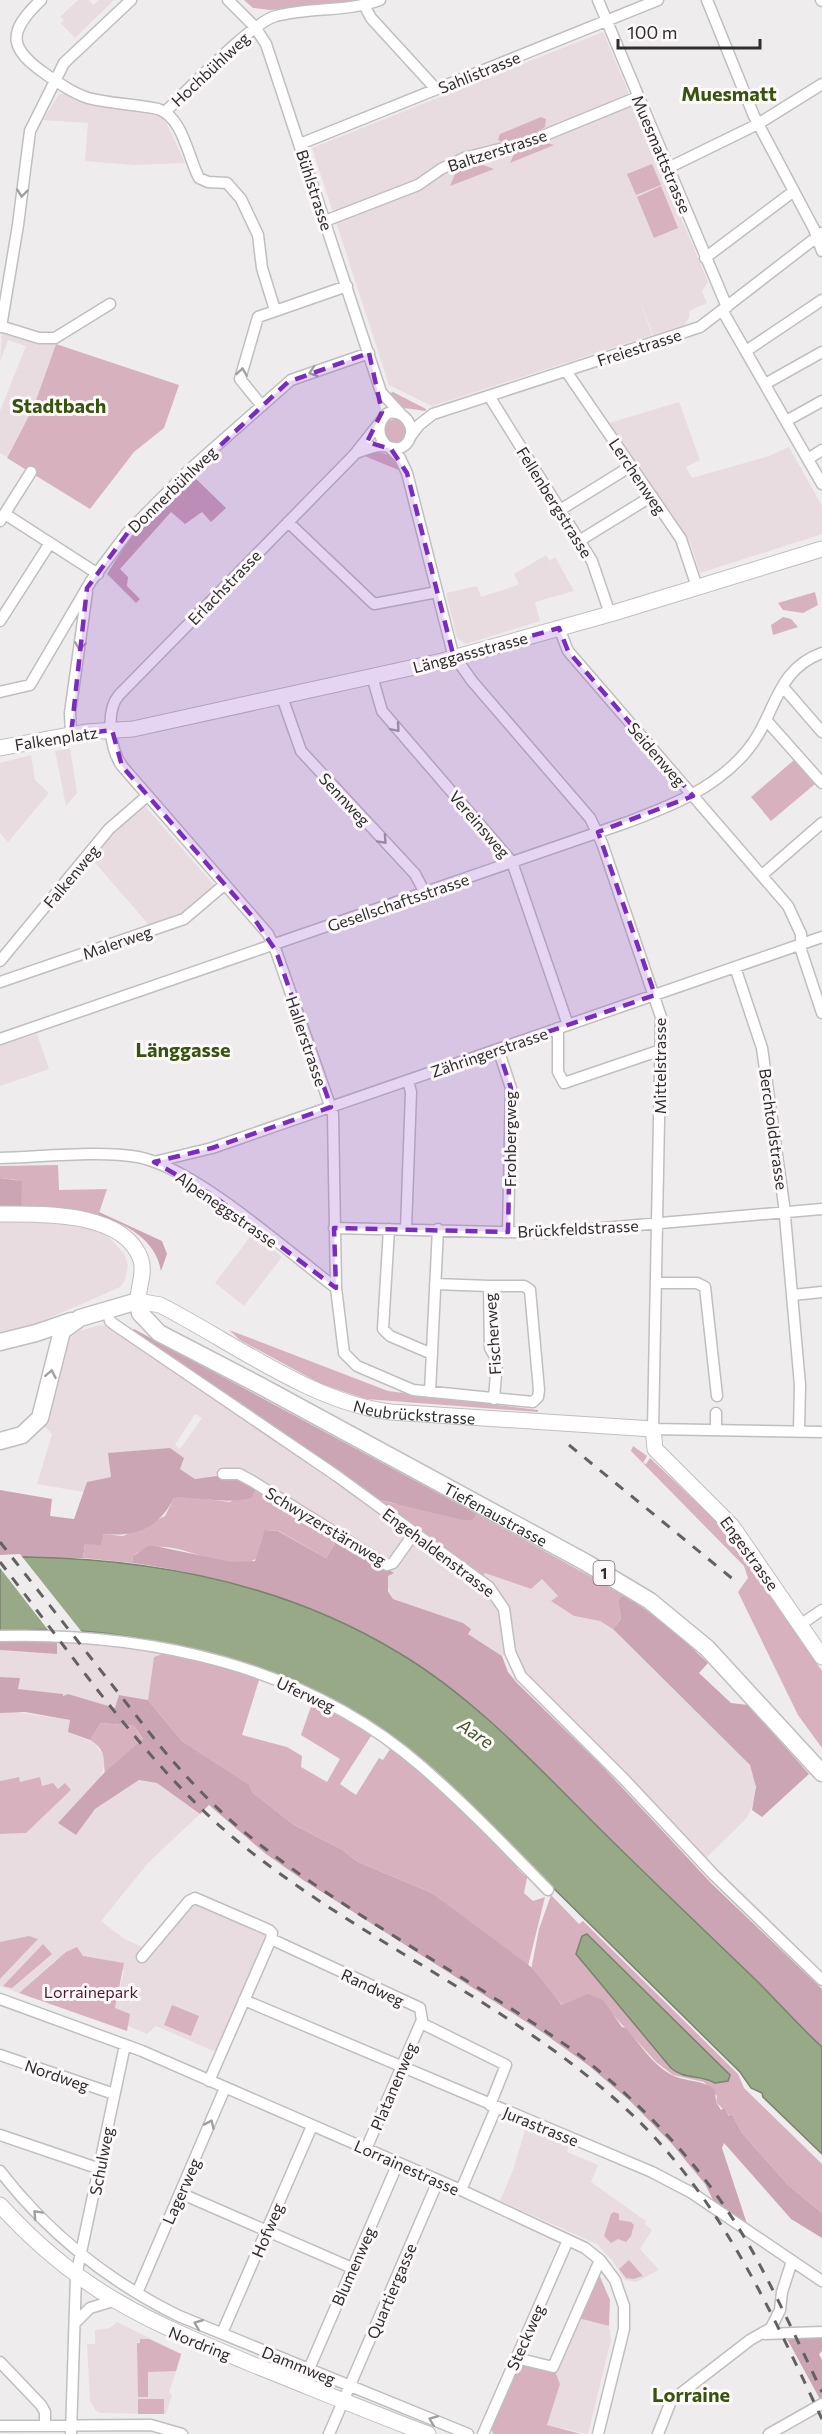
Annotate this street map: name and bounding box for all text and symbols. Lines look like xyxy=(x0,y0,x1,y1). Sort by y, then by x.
scale bar xyxy=(618,12,760,50)
text: 100 m xyxy=(627,21,677,43)
street label: Hochbühlweg xyxy=(167,28,253,110)
street label: Sahlistrasse xyxy=(435,47,523,97)
district label: Muesmatt xyxy=(681,81,777,105)
street label: Muesmattstrasse xyxy=(628,92,696,216)
street label: Baltzerstrasse xyxy=(445,125,549,175)
street label: Bühlstrasse xyxy=(293,147,337,233)
one-way arrow xyxy=(16,188,29,197)
street label: Freiestrasse xyxy=(594,324,684,370)
one-way arrow xyxy=(308,364,319,377)
one-way arrow xyxy=(236,367,248,377)
district label: Stadtbach xyxy=(12,393,106,417)
street label: Lerchenweg xyxy=(606,434,671,518)
street label: Donnerbühlweg xyxy=(124,442,220,536)
street label: Fellenbergstrasse xyxy=(513,443,597,561)
street label: Erlachstrasse xyxy=(184,546,264,628)
street label: Länggassstrasse xyxy=(410,628,530,676)
one-way arrow xyxy=(74,642,86,651)
street label: Seidenweg xyxy=(624,718,690,790)
one-way arrow xyxy=(389,721,400,732)
street label: Falkenplatz xyxy=(13,722,99,754)
street label: Sennweg xyxy=(316,769,375,830)
street label: Vereinsweg xyxy=(446,786,515,862)
one-way arrow xyxy=(376,833,387,843)
street label: Falkenweg xyxy=(39,840,103,911)
street label: Gesellschaftsstrasse xyxy=(325,869,471,935)
street label: Malerweg xyxy=(80,921,154,963)
street label: Hallerstrasse xyxy=(283,993,331,1089)
street label: Mittelstrasse xyxy=(650,1018,669,1114)
street label: Zähringerstrasse xyxy=(428,1023,550,1081)
district label: Länggasse xyxy=(135,1037,231,1061)
street label: Berchtoldstrasse xyxy=(756,1067,792,1191)
street label: Frohbergweg xyxy=(500,1090,519,1187)
street label: Alpeneggstrasse xyxy=(173,1167,281,1251)
street label: Brückfeldstrasse xyxy=(517,1215,639,1241)
street label: Fischerweg xyxy=(480,1292,504,1376)
one-way arrow xyxy=(45,1370,57,1379)
street label: Neubrückstrasse xyxy=(352,1395,476,1427)
street label: Tiefenaustrasse xyxy=(441,1478,551,1549)
street label: Schwyzerstärnweg xyxy=(262,1483,390,1570)
street label: Engehaldenstrasse xyxy=(379,1504,499,1600)
street label: Engestrasse xyxy=(717,1512,783,1594)
road number: 1 xyxy=(594,1561,614,1585)
street label: Uferweg xyxy=(274,1672,338,1716)
water label: Aare xyxy=(453,1713,498,1753)
street label: Randweg xyxy=(339,1964,408,2010)
park label: Lorrainepark xyxy=(44,1982,138,2001)
street label: Platanenweg xyxy=(366,2039,420,2133)
street label: Nordweg xyxy=(22,2055,92,2095)
street label: Jurastrasse xyxy=(501,2102,581,2150)
one-way arrow xyxy=(203,2119,215,2130)
street label: Schulweg xyxy=(85,2125,117,2197)
street label: Lorrainestrasse xyxy=(352,2135,462,2199)
street label: Lagerweg xyxy=(158,2155,204,2227)
street label: Hofweg xyxy=(247,2200,287,2260)
one-way arrow xyxy=(33,2211,44,2221)
street label: Blumenweg xyxy=(327,2223,379,2308)
street label: Quartiergasse xyxy=(362,2240,420,2342)
street label: Steckweg xyxy=(502,2301,548,2373)
one-way arrow xyxy=(194,2319,205,2331)
street label: Nordring xyxy=(166,2322,234,2364)
street label: Dammweg xyxy=(259,2342,339,2388)
district label: Lorraine xyxy=(652,2382,730,2406)
one-way arrow xyxy=(428,2415,439,2427)

